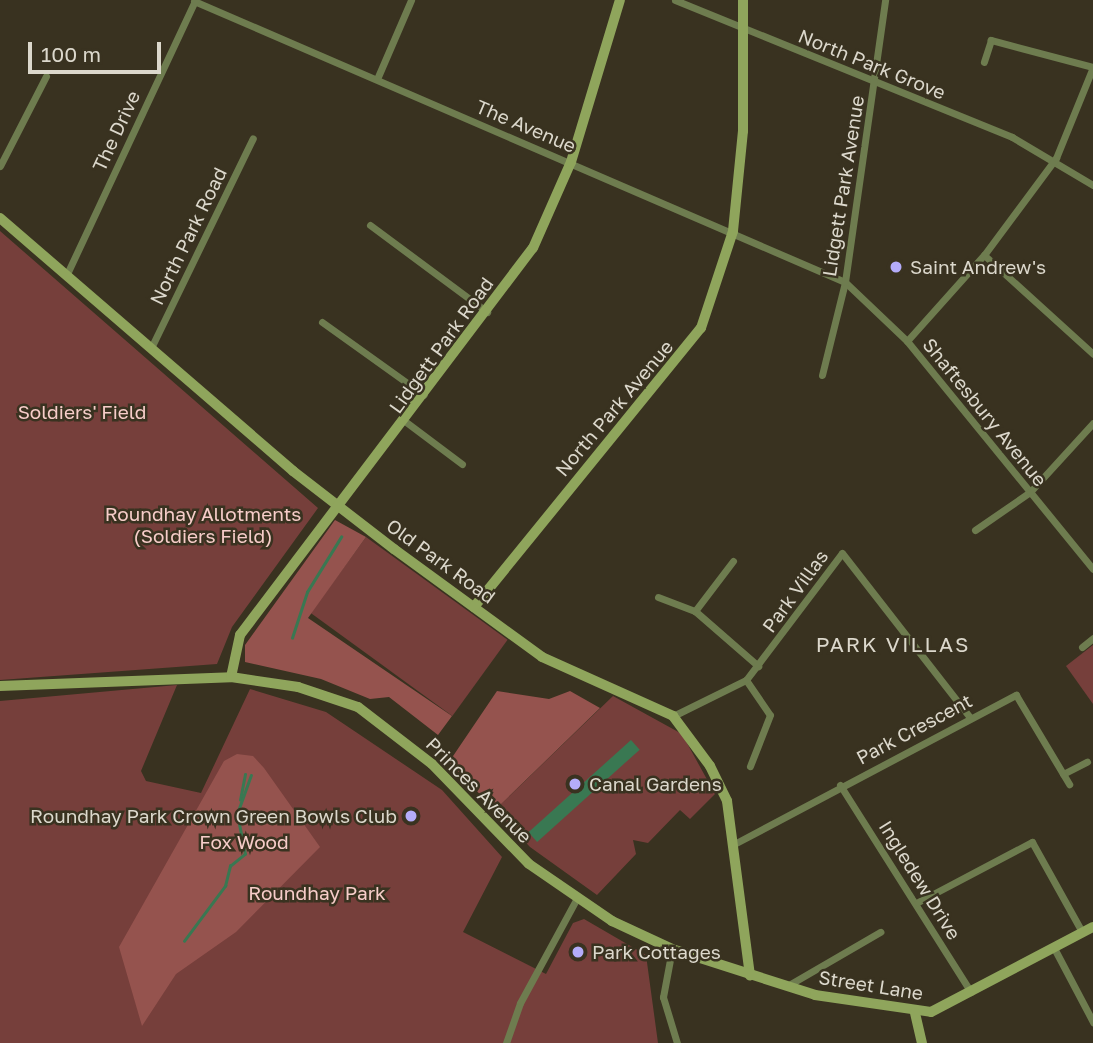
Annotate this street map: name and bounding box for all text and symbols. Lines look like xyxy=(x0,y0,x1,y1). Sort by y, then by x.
street label: North Park Grove xyxy=(795,24,949,104)
scale bar xyxy=(32,28,164,72)
text: 100 m xyxy=(41,41,101,67)
street label: The Drive xyxy=(87,87,145,175)
street label: Lidgett Park Avenue xyxy=(817,94,869,278)
street label: The Avenue xyxy=(473,95,579,157)
street label: North Park Road xyxy=(145,164,231,308)
place label: Saint Andrew's xyxy=(910,256,1046,278)
marker: Saint Andrew's xyxy=(888,259,904,275)
street label: Lidgett Park Road xyxy=(384,273,498,417)
street label: Shaftesbury Avenue xyxy=(918,333,1052,491)
street label: North Park Avenue xyxy=(550,335,678,481)
park label: Soldiers' Field xyxy=(18,401,146,423)
park label: Roundhay Allotments (Soldiers Field) xyxy=(105,503,301,547)
street label: Old Park Road xyxy=(382,514,500,608)
street label: Park Villas xyxy=(757,545,833,637)
district label: PARK VILLAS xyxy=(817,631,969,657)
street label: Park Crescent xyxy=(852,689,976,769)
street label: Princes Avenue xyxy=(421,732,537,848)
place label: Canal Gardens xyxy=(589,773,722,795)
marker: Canal Gardens xyxy=(567,776,583,792)
place label: Roundhay Park Crown Green Bowls Club xyxy=(30,805,397,827)
marker: Roundhay Park Crown Green Bowls Club xyxy=(403,808,419,824)
street label: Ingledew Drive xyxy=(874,816,966,944)
park label: Fox Wood xyxy=(199,831,289,853)
park label: Roundhay Park xyxy=(248,882,386,904)
place label: Park Cottages xyxy=(592,941,721,963)
marker: Park Cottages xyxy=(570,944,586,960)
street label: Street Lane xyxy=(817,965,925,1005)

